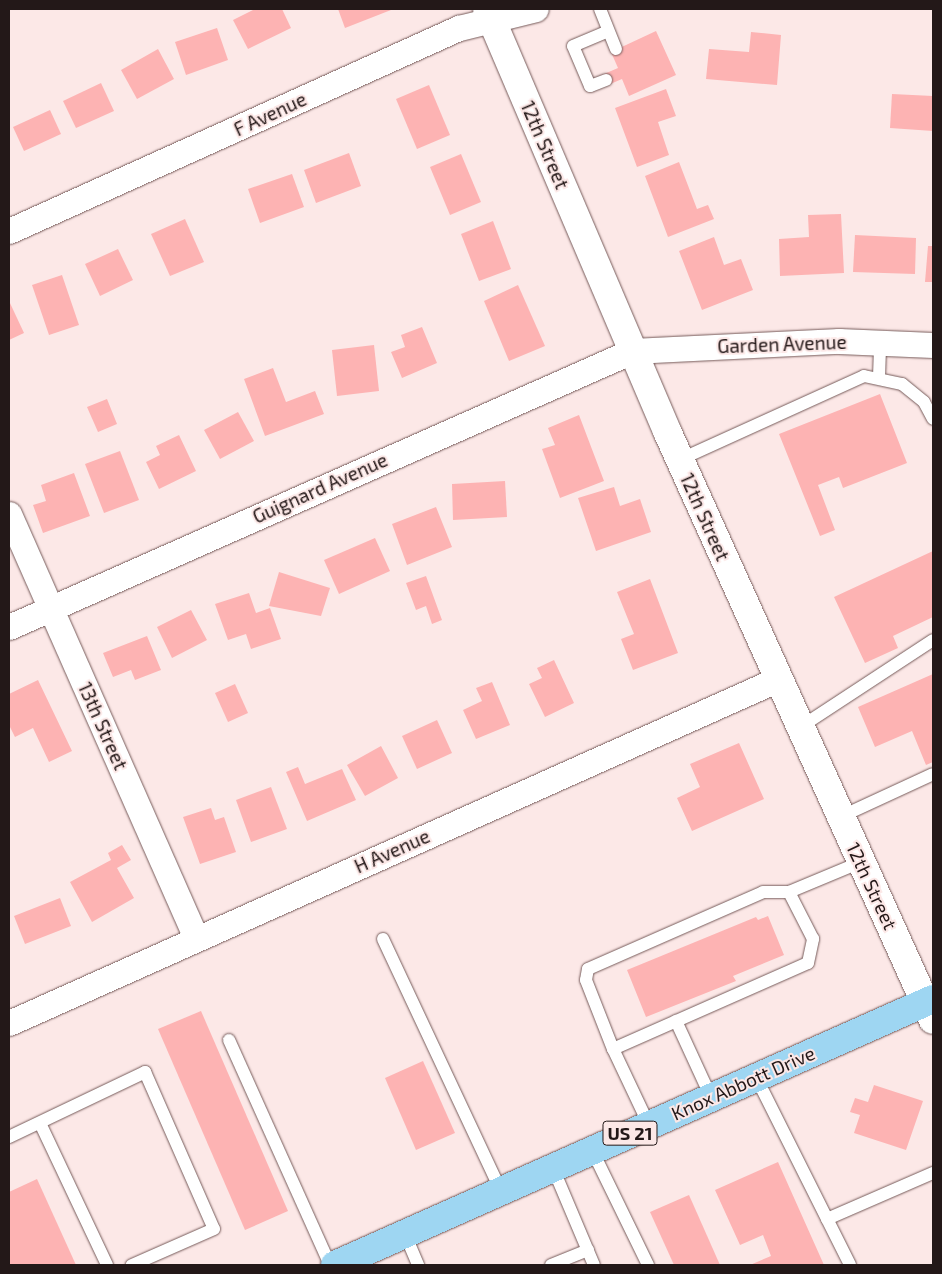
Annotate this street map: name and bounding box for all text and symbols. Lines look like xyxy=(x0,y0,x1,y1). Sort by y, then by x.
street label: F Avenue xyxy=(230,87,310,141)
street label: 12th Street xyxy=(516,97,574,193)
street label: Garden Avenue xyxy=(717,330,847,358)
street label: Guignard Avenue xyxy=(249,448,391,528)
street label: 12th Street xyxy=(676,470,734,564)
street label: 13th Street xyxy=(74,679,132,773)
street label: H Avenue xyxy=(351,824,433,878)
street label: 12th Street xyxy=(842,839,902,933)
street label: Knox Abbott Drive xyxy=(667,1041,819,1125)
road number: US 21 xyxy=(601,1118,659,1148)

